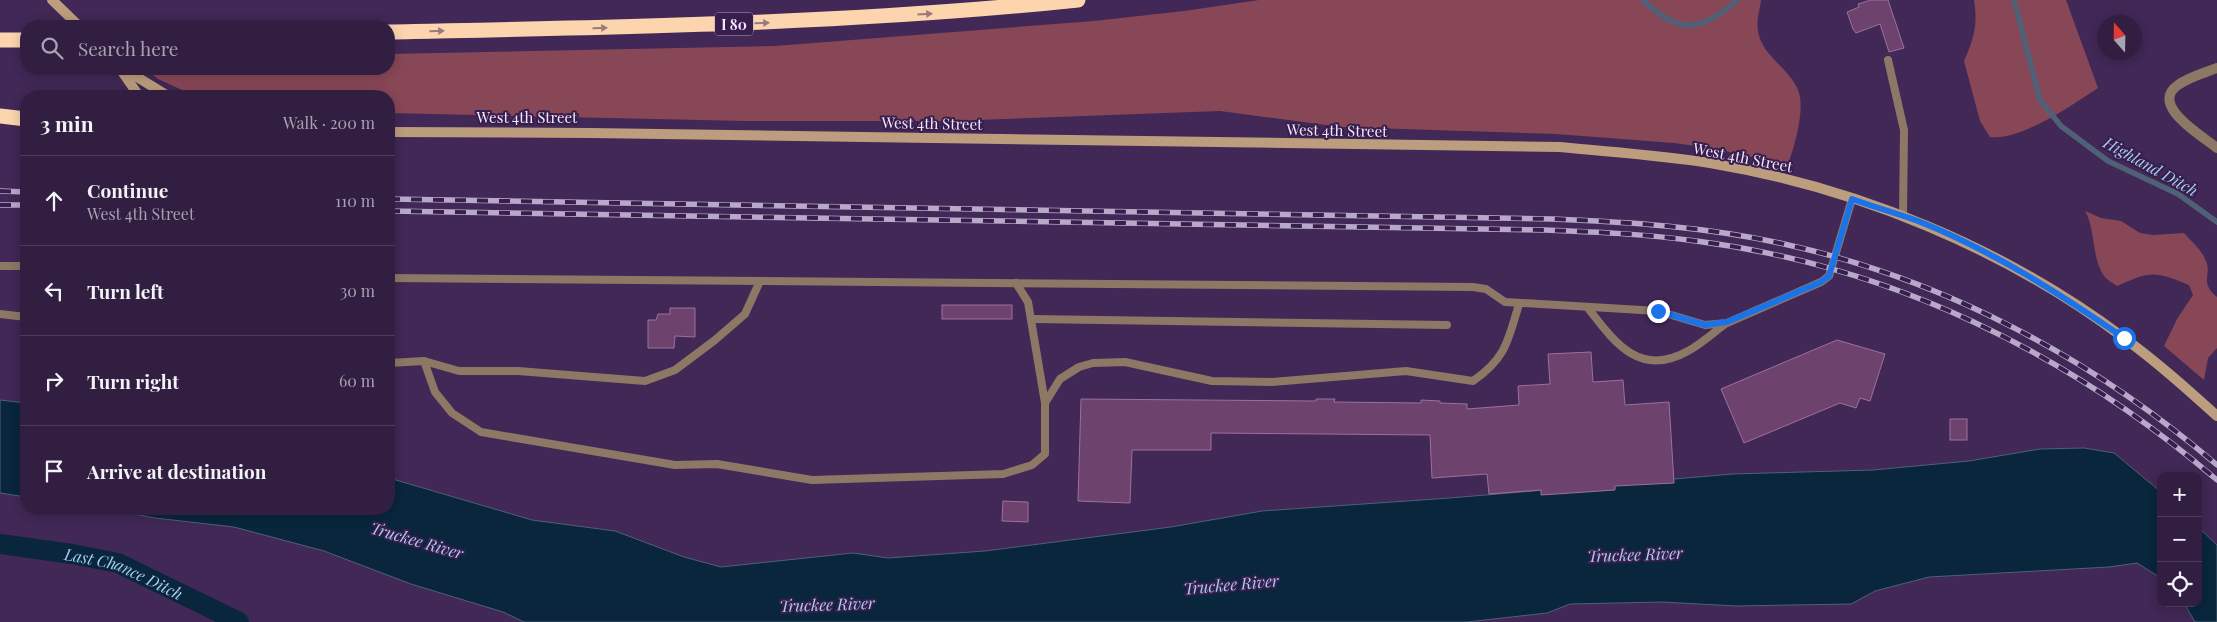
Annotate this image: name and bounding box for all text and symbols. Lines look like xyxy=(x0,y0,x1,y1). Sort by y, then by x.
one-way arrow xyxy=(917,9,933,17)
road number: I 80 xyxy=(715,12,753,36)
north arrow xyxy=(2097,15,2142,60)
one-way arrow xyxy=(755,19,771,27)
search box xyxy=(20,20,395,75)
one-way arrow xyxy=(592,23,608,31)
one-way arrow xyxy=(430,27,446,35)
icon: search xyxy=(38,34,66,62)
text: Search here xyxy=(78,35,178,61)
street label: West 4th Street xyxy=(476,107,578,127)
text: 3 min xyxy=(40,109,94,137)
text: Walk · 200 m xyxy=(283,112,375,133)
street label: West 4th Street xyxy=(880,112,983,134)
street label: West 4th Street xyxy=(1285,119,1388,141)
water label: Highland Ditch xyxy=(2099,131,2202,201)
street label: West 4th Street xyxy=(1691,137,1795,177)
text: Continue xyxy=(87,177,168,203)
icon: ahead xyxy=(40,187,68,215)
text: 110 m xyxy=(335,190,375,211)
text: West 4th Street xyxy=(87,203,195,224)
icon: left xyxy=(40,277,68,305)
text: Turn left xyxy=(87,278,164,304)
text: 30 m xyxy=(340,280,375,301)
route end xyxy=(1647,300,1670,323)
route start xyxy=(2113,327,2136,350)
icon: right xyxy=(40,367,68,395)
text: Turn right xyxy=(87,368,179,394)
text: 60 m xyxy=(339,370,375,391)
icon: arrive xyxy=(40,457,68,485)
text: Arrive at destination xyxy=(87,458,267,484)
map controls xyxy=(2157,472,2202,607)
button: + xyxy=(2157,472,2202,517)
water label: Truckee River xyxy=(368,517,467,564)
button: − xyxy=(2157,517,2202,562)
water label: Last Chance Ditch xyxy=(62,542,187,604)
water label: Truckee River xyxy=(1587,542,1684,566)
button: locate xyxy=(2157,562,2202,607)
water label: Truckee River xyxy=(1183,569,1281,599)
water label: Truckee River xyxy=(779,592,876,616)

